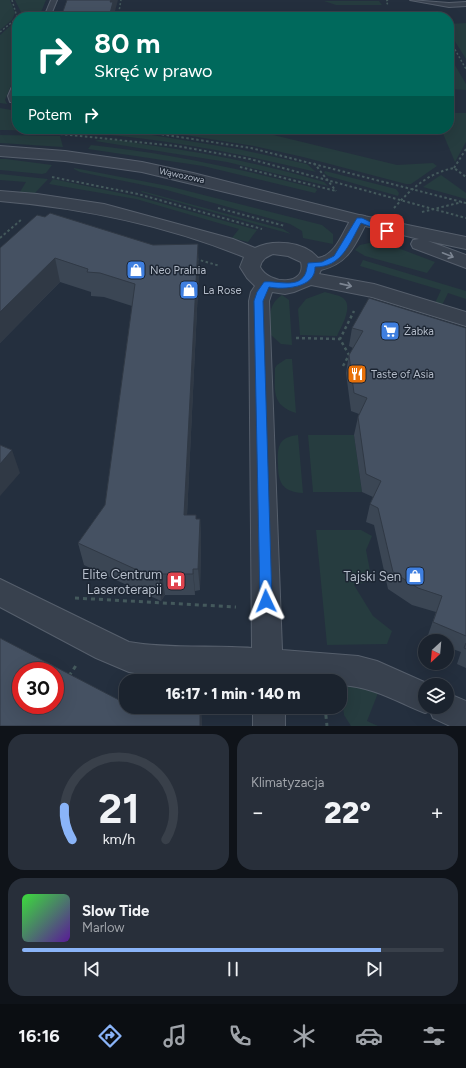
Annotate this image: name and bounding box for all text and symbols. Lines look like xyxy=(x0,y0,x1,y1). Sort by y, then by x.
text: 80 m xyxy=(94,26,160,60)
icon: right xyxy=(28,28,80,80)
text: Skręć w prawo xyxy=(94,60,213,82)
icon: right xyxy=(80,104,102,126)
text: Potem xyxy=(28,106,72,124)
street label: Wąwozowa xyxy=(158,165,206,185)
pin xyxy=(370,214,404,248)
icon: arrive xyxy=(376,220,398,242)
one-way arrow xyxy=(441,252,453,259)
shop icon: Neo Pralnia xyxy=(125,259,147,281)
place label: Neo Pralnia xyxy=(150,264,206,277)
shop icon: La Rose xyxy=(178,279,200,301)
one-way arrow xyxy=(339,281,352,289)
place label: La Rose xyxy=(203,284,241,297)
supermarket icon: Żabka xyxy=(379,320,401,342)
place label: Żabka xyxy=(404,325,434,338)
restaurant icon: Taste of Asia xyxy=(346,363,368,385)
place label: Taste of Asia xyxy=(371,368,434,381)
shop icon: Tajski Sen xyxy=(404,565,426,587)
place label: Elite Centrum Laseroterapii xyxy=(82,567,162,597)
place label: Tajski Sen xyxy=(344,569,401,584)
hospital icon: Elite Centrum Laseroterapii xyxy=(165,570,187,592)
position arrow xyxy=(245,580,287,622)
north arrow xyxy=(418,634,454,670)
map controls xyxy=(418,634,454,714)
speed limit sign: 30 xyxy=(12,662,64,714)
button: layers xyxy=(418,678,454,714)
text: 16:17 · 1 min · 140 m xyxy=(165,685,301,703)
text: Klimatyzacja xyxy=(251,775,324,790)
text: 21 xyxy=(98,783,139,833)
text: 22° xyxy=(324,794,371,831)
text: − xyxy=(251,799,265,826)
text: + xyxy=(430,799,444,826)
text: km/h xyxy=(102,830,135,848)
text: Slow Tide xyxy=(82,902,149,920)
text: Marlow xyxy=(82,920,124,935)
icon: previous xyxy=(81,958,103,980)
icon: pause xyxy=(222,958,244,980)
icon: next xyxy=(363,958,385,980)
icon: directions xyxy=(96,1022,124,1050)
icon: music xyxy=(161,1022,189,1050)
icon: phone xyxy=(226,1022,254,1050)
icon: climate xyxy=(290,1022,318,1050)
icon: car xyxy=(355,1022,383,1050)
icon: filters xyxy=(420,1022,448,1050)
text: 16:16 xyxy=(18,1025,60,1047)

